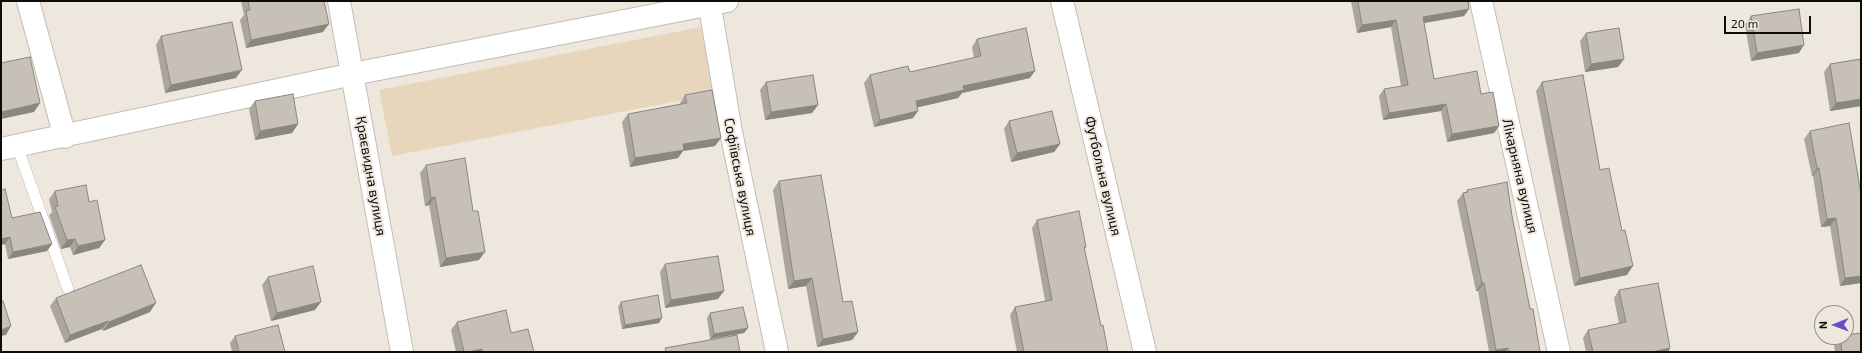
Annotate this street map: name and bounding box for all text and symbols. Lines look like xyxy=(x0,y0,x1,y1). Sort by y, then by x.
scale bar xyxy=(1726,8,1813,34)
text: 20 m xyxy=(1731,16,1758,30)
street label: Футбольна вулиця xyxy=(1081,114,1125,238)
street label: Краєвидна вулиця xyxy=(352,115,390,237)
street label: Софіївська вулиця xyxy=(720,117,760,237)
street label: Лікарняна вулиця xyxy=(1499,117,1541,235)
north arrow xyxy=(1814,305,1854,345)
text: N xyxy=(1816,321,1829,329)

